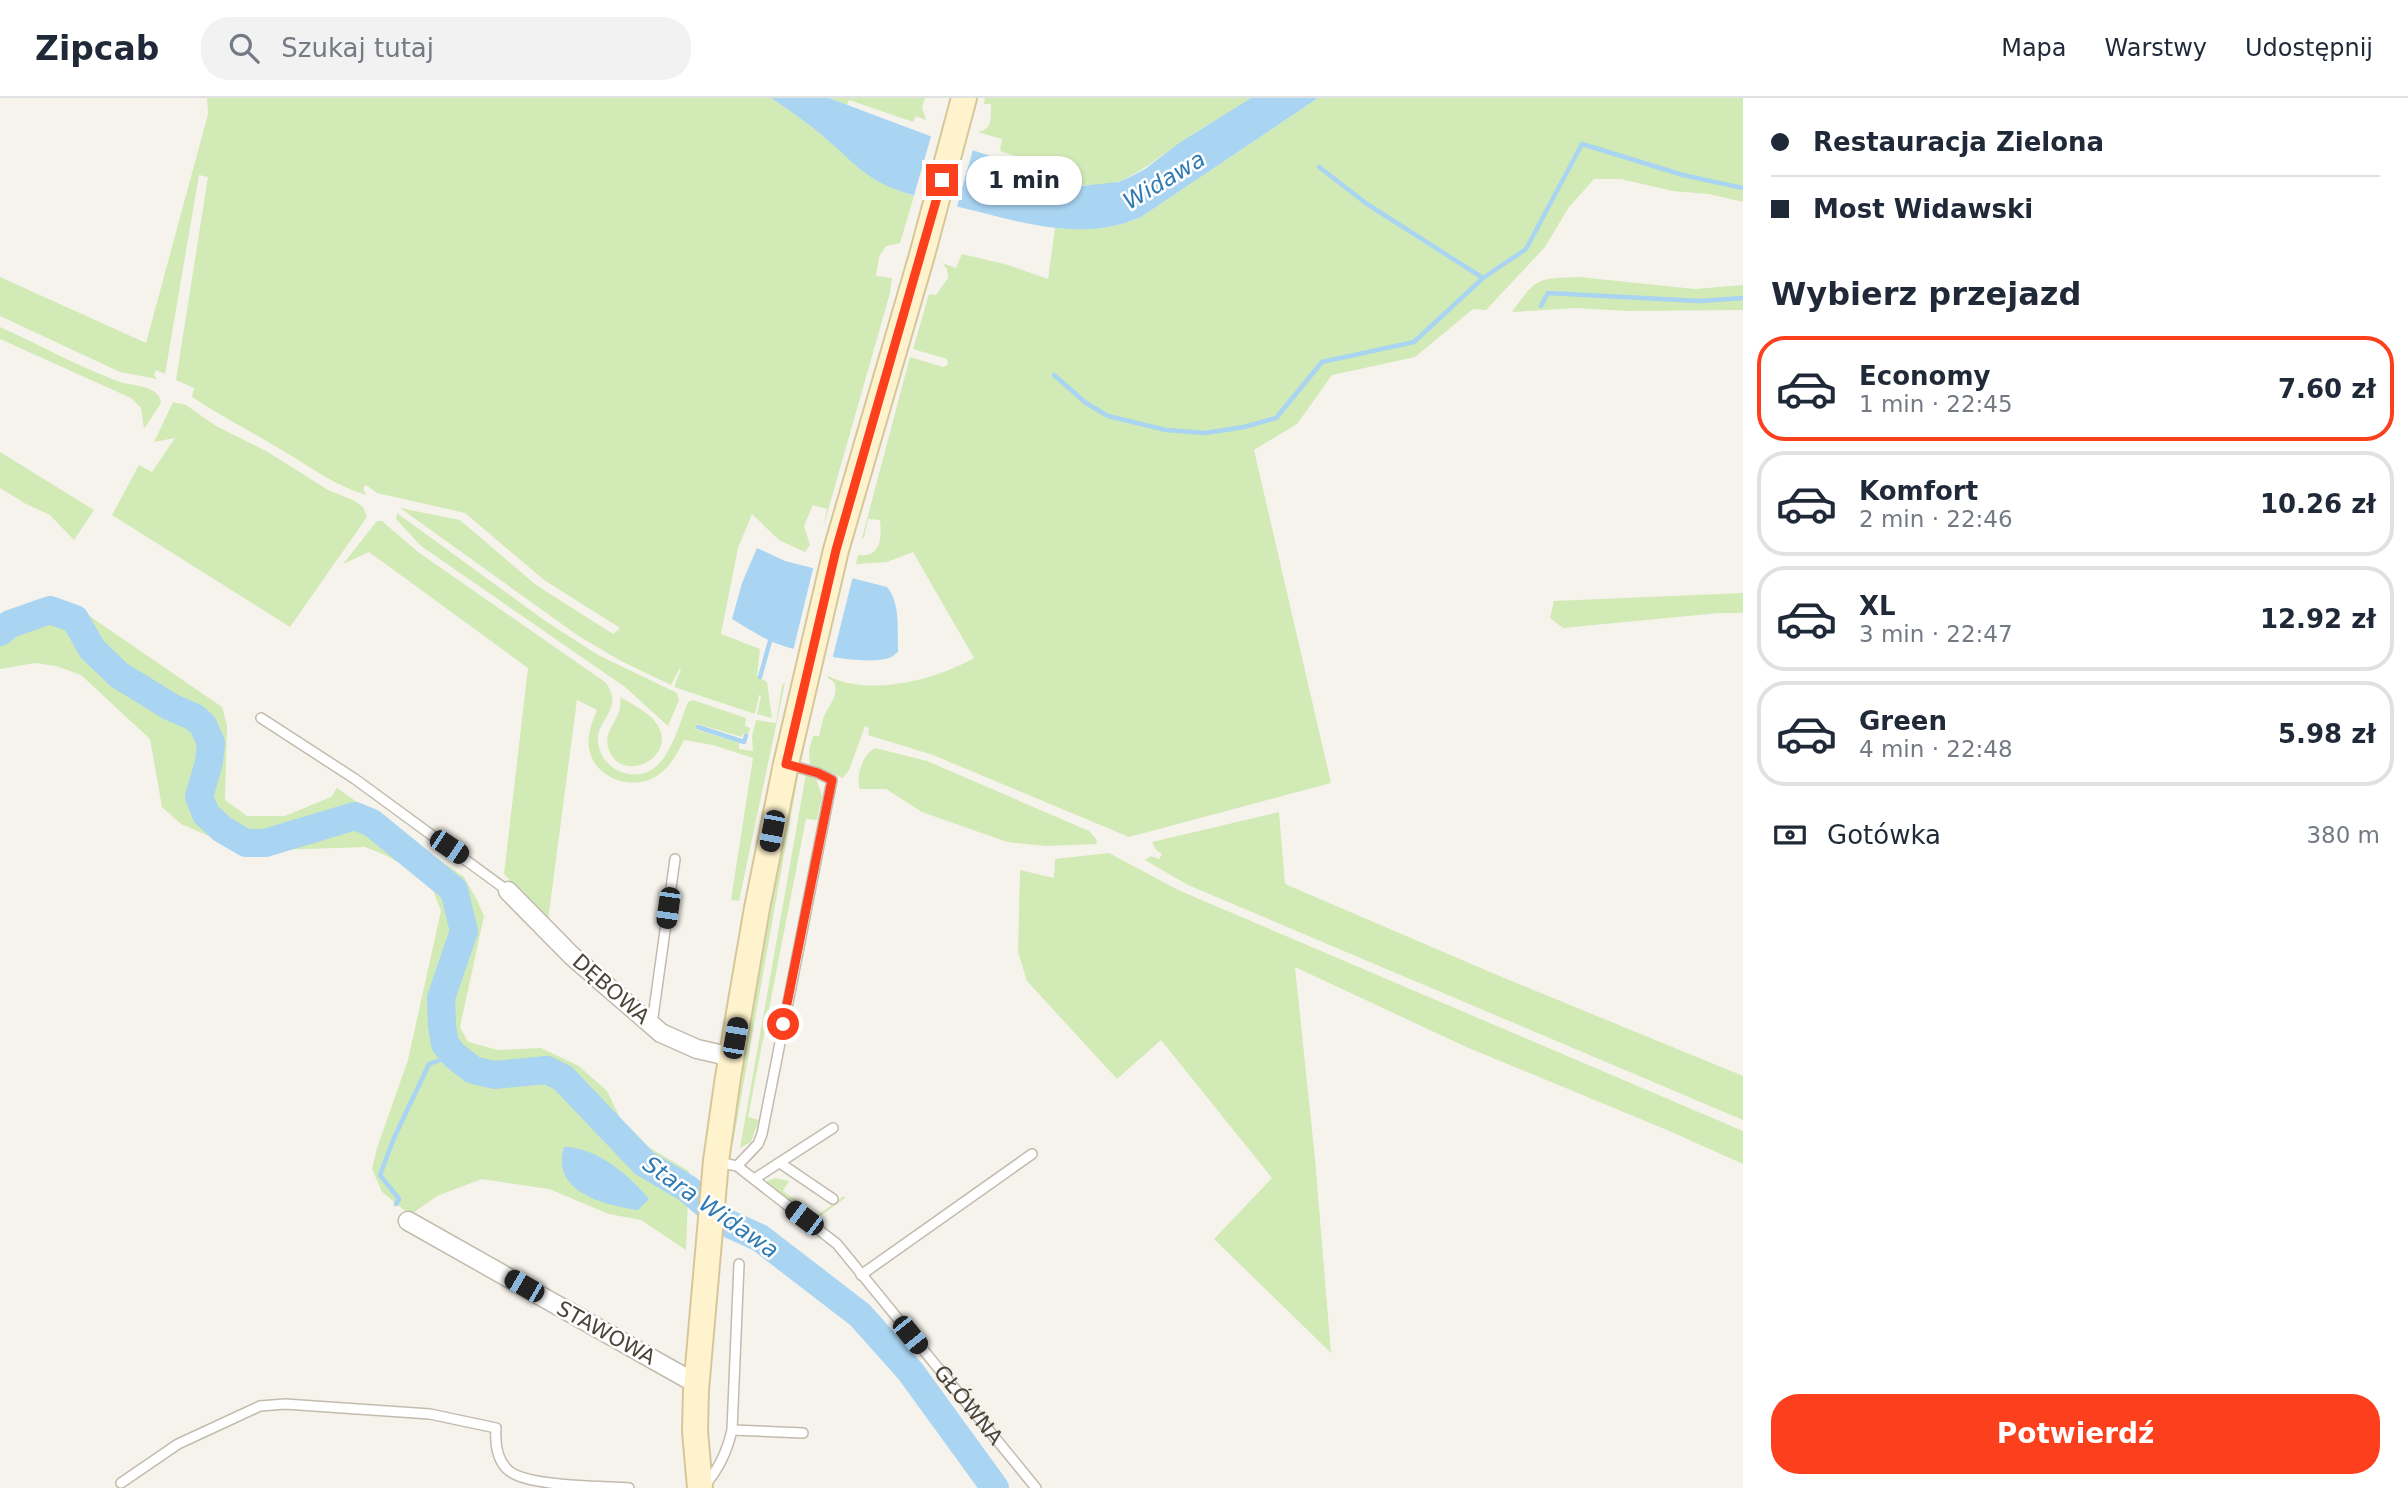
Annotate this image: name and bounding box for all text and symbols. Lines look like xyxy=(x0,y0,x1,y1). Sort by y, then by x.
search box xyxy=(201,17,691,80)
text: Zipcab xyxy=(35,29,159,68)
icon: search xyxy=(225,29,263,67)
text: Szukaj tutaj xyxy=(281,33,434,63)
text: Mapa xyxy=(2001,34,2067,62)
text: Warstwy xyxy=(2105,34,2207,62)
text: Udostępnij xyxy=(2245,34,2373,62)
text: Restauracja Zielona xyxy=(1813,127,2104,157)
water label: Widawa xyxy=(1118,145,1210,215)
callout: 1 min xyxy=(967,155,1082,204)
route end xyxy=(926,164,958,196)
text: 1 min xyxy=(988,167,1060,193)
text: Most Widawski xyxy=(1813,194,2033,224)
text: Wybierz przejazd xyxy=(1771,275,2081,313)
icon: car xyxy=(1775,357,1838,420)
text: Economy xyxy=(1859,361,1990,391)
text: 7.60 zł xyxy=(2278,374,2376,404)
text: 1 min · 22:45 xyxy=(1859,391,2013,417)
icon: car xyxy=(1775,472,1838,535)
text: Komfort xyxy=(1859,476,1978,506)
text: 10.26 zł xyxy=(2260,489,2376,519)
text: 2 min · 22:46 xyxy=(1859,506,2013,532)
icon: car xyxy=(1775,587,1838,650)
text: XL xyxy=(1859,591,1896,621)
text: 12.92 zł xyxy=(2260,604,2376,634)
text: 3 min · 22:47 xyxy=(1859,621,2013,647)
icon: car xyxy=(1775,702,1838,765)
text: Green xyxy=(1859,706,1947,736)
text: 5.98 zł xyxy=(2278,719,2376,749)
text: 4 min · 22:48 xyxy=(1859,736,2013,762)
car xyxy=(758,808,787,854)
icon: cash xyxy=(1771,816,1809,854)
text: Gotówka xyxy=(1827,820,1941,850)
text: 380 m xyxy=(2306,822,2380,848)
car xyxy=(426,827,473,867)
car xyxy=(655,886,682,930)
street label: DĘBOWA xyxy=(568,949,655,1029)
route start xyxy=(767,1008,799,1040)
car xyxy=(722,1015,749,1061)
water label: Stara Widawa xyxy=(638,1151,784,1263)
car xyxy=(781,1197,828,1239)
car xyxy=(501,1266,548,1306)
street label: STAWOWA xyxy=(553,1296,660,1370)
car xyxy=(889,1312,932,1358)
street label: GŁÓWNA xyxy=(929,1360,1008,1450)
button: Potwierdź xyxy=(1771,1394,2380,1474)

